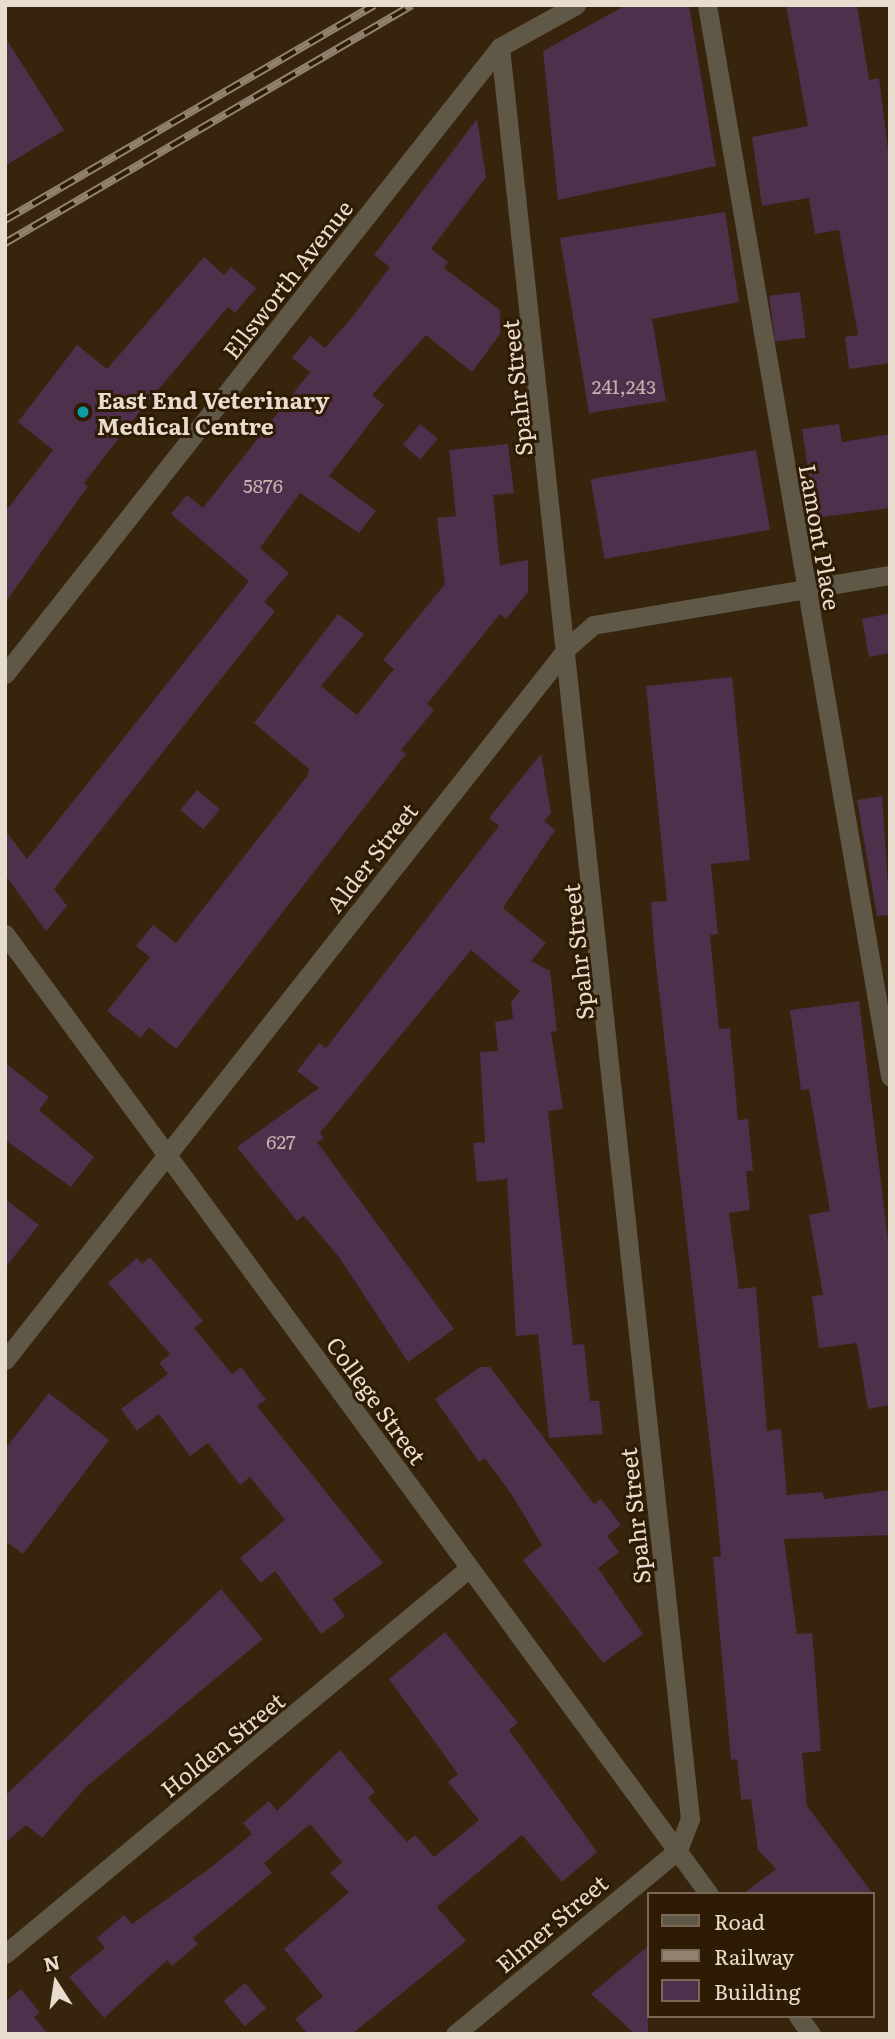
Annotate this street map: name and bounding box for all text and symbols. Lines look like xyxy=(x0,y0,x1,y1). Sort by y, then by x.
street label: Ellsworth Avenue xyxy=(216,194,358,364)
street label: Spahr Street xyxy=(495,319,537,457)
house number: 241,243 xyxy=(592,376,656,398)
place label: East End Veterinary Medical Centre xyxy=(97,385,329,439)
marker: East End Veterinary Medical Centre xyxy=(75,404,91,420)
street label: Lamont Place xyxy=(795,462,847,612)
house number: 5876 xyxy=(243,475,283,497)
street label: Alder Street xyxy=(320,797,422,917)
street label: Spahr Street xyxy=(556,883,598,1021)
house number: 627 xyxy=(266,1131,296,1153)
street label: College Street xyxy=(321,1331,433,1469)
street label: Spahr Street xyxy=(613,1447,655,1585)
street label: Holden Street xyxy=(155,1686,289,1802)
street label: Elmer Street xyxy=(490,1868,612,1978)
legend xyxy=(646,1892,874,2018)
text: Road xyxy=(714,1905,765,1936)
text: Railway xyxy=(714,1940,794,1971)
text: N xyxy=(41,1947,62,1978)
north arrow xyxy=(21,1948,91,2018)
text: Building xyxy=(714,1975,800,2006)

